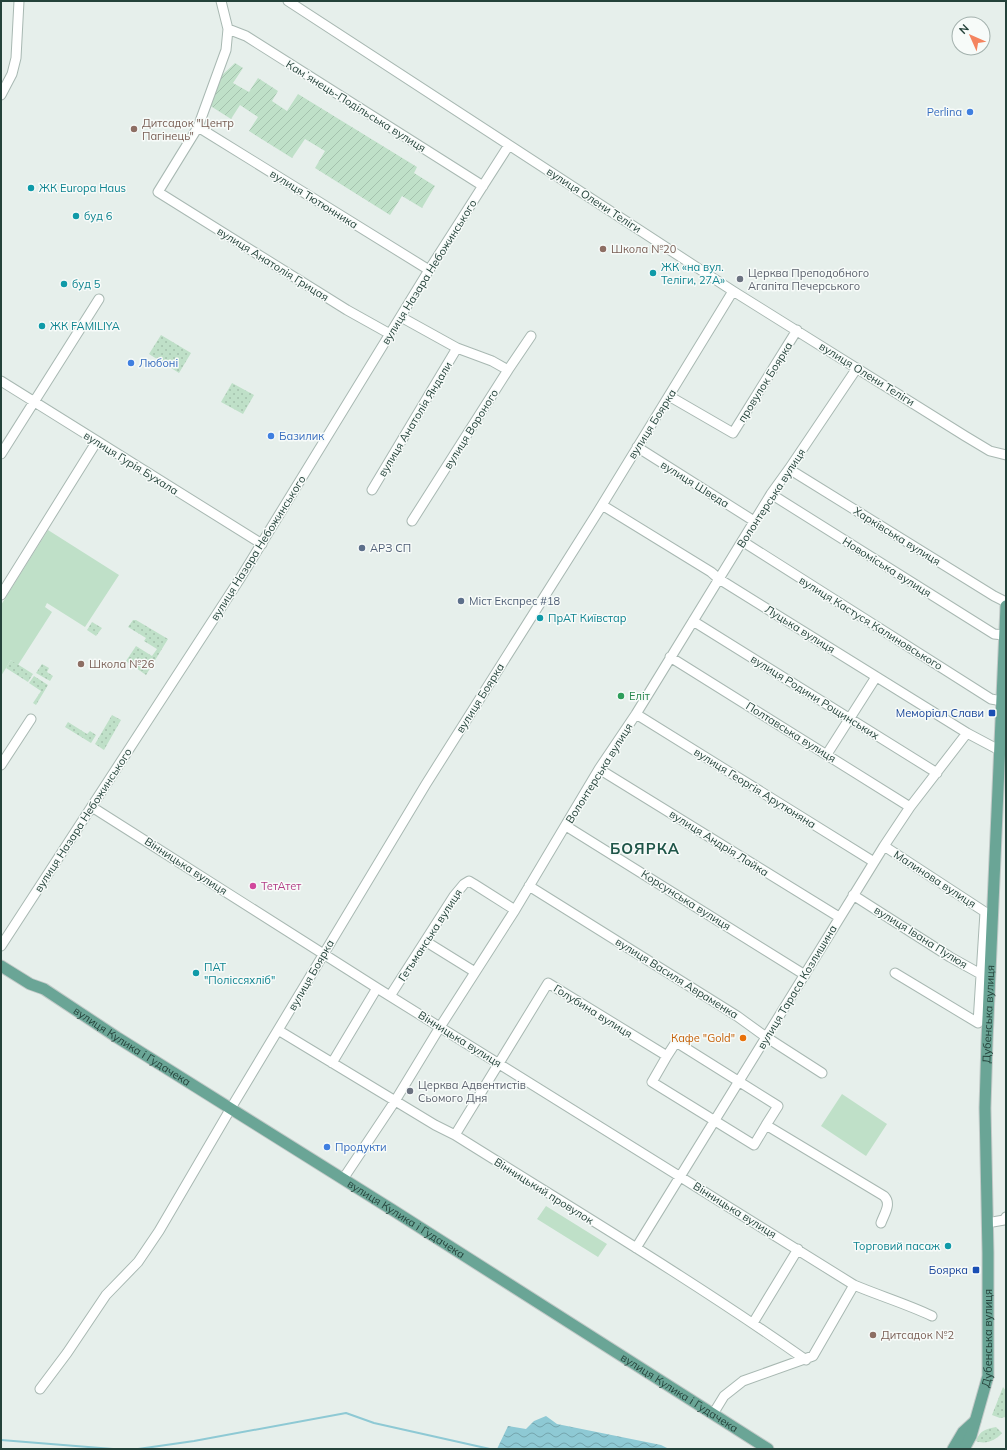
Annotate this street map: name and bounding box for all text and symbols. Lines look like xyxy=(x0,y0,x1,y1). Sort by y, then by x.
north arrow xyxy=(951,16,991,56)
text: N xyxy=(956,21,972,37)
street label: Камʼянець-Подільська вулиця xyxy=(283,57,429,155)
place label: Perlina xyxy=(927,105,962,119)
marker: Perlina xyxy=(965,107,975,117)
place label: Дитсадок "Центр Пагінець" xyxy=(142,116,234,143)
marker: Дитсадок "Центр Пагінець" xyxy=(129,124,139,134)
street label: вулиця Олени Теліги xyxy=(544,164,644,236)
street label: вулиця Тютюнника xyxy=(268,166,360,232)
place label: ЖК Europa Haus xyxy=(39,181,126,195)
marker: ЖК Europa Haus xyxy=(26,183,36,193)
street label: вулиця Назара Небожинського xyxy=(378,197,480,347)
place label: буд 6 xyxy=(84,209,113,223)
marker: буд 6 xyxy=(71,211,81,221)
street label: вулиця Анатолія Грицая xyxy=(215,224,331,304)
place label: Школа №20 xyxy=(611,242,677,256)
marker: Школа №20 xyxy=(598,244,608,254)
place label: ЖК «на вул. Теліги, 27А» xyxy=(661,260,725,287)
place label: Церква Преподобного Агапіта Печерського xyxy=(748,266,869,293)
marker: ЖК «на вул. Теліги, 27А» xyxy=(648,268,658,278)
marker: Церква Преподобного Агапіта Печерського xyxy=(735,274,745,284)
place label: буд 5 xyxy=(72,277,101,291)
marker: буд 5 xyxy=(59,279,69,289)
place label: ЖК FAMILIYA xyxy=(50,319,120,333)
marker: ЖК FAMILIYA xyxy=(37,321,47,331)
street label: провулок Боярка xyxy=(735,339,795,425)
street label: вулиця Олени Теліги xyxy=(817,339,917,409)
place label: Любоні xyxy=(139,356,178,370)
marker: Любоні xyxy=(126,358,136,368)
street label: вулиця Анатолія Яндали xyxy=(375,359,455,479)
street label: вулиця Вороного xyxy=(441,386,501,472)
street label: вулиця Боярка xyxy=(625,387,679,461)
street label: вулиця Гурія Бухала xyxy=(81,428,181,498)
place label: Базилик xyxy=(279,429,324,443)
marker: Базилик xyxy=(266,431,276,441)
street label: Волонтерська вулиця xyxy=(734,446,808,550)
street label: вулиця Шведа xyxy=(658,457,732,511)
street label: вулиця Назара Небожинського xyxy=(207,473,309,623)
street label: Харківська вулиця xyxy=(851,504,943,568)
street label: Новоміська вулиця xyxy=(840,534,934,600)
place label: АРЗ СП xyxy=(370,541,411,555)
marker: АРЗ СП xyxy=(357,543,367,553)
street label: вулиця Кастуся Калиновського xyxy=(797,573,945,673)
place label: Міст Експрес #18 xyxy=(469,594,561,608)
marker: Міст Експрес #18 xyxy=(456,596,466,606)
street label: Луцька вулиця xyxy=(762,602,838,656)
place label: ПрАТ Київстар xyxy=(548,611,627,625)
marker: ПрАТ Київстар xyxy=(535,613,545,623)
street label: вулиця Родини Рощинських xyxy=(748,652,882,742)
place label: Школа №26 xyxy=(89,657,155,671)
marker: Школа №26 xyxy=(76,659,86,669)
street label: вулиця Боярка xyxy=(453,661,507,735)
place label: Еліт xyxy=(629,689,650,703)
marker: Еліт xyxy=(616,691,626,701)
street label: Полтавська вулиця xyxy=(743,699,839,765)
place label: Меморіал Слави xyxy=(896,706,984,720)
marker: Меморіал Слави xyxy=(987,708,997,718)
street label: Волонтерська вулиця xyxy=(562,720,636,826)
street label: вулиця Назара Небожинського xyxy=(31,745,135,895)
street label: вулиця Георгія Арутюняна xyxy=(691,745,819,831)
street label: вулиця Андрія Лайка xyxy=(667,807,771,879)
street label: Вінницька вулиця xyxy=(142,834,230,898)
district label: БОЯРКА xyxy=(610,839,680,858)
street label: Малинова вулиця xyxy=(891,847,979,911)
street label: Корсунська вулиця xyxy=(639,867,733,933)
place label: ТетАтет xyxy=(261,879,301,893)
marker: ТетАтет xyxy=(248,881,258,891)
street label: Гетьманська вулиця xyxy=(395,886,465,984)
street label: вулиця Івана Пулюя xyxy=(872,903,970,971)
street label: вулиця Тараса Козлишина xyxy=(754,922,840,1052)
street label: вулиця Василя Авраменка xyxy=(613,934,741,1022)
street label: вулиця Боярка xyxy=(285,937,337,1013)
place label: ПАТ "Поліссяхліб" xyxy=(204,960,275,987)
street label: Дубенська вулиця xyxy=(979,965,997,1064)
marker: ПАТ "Поліссяхліб" xyxy=(191,968,201,978)
street label: Голубина вулиця xyxy=(551,981,635,1041)
street label: вулиця Кулика і Гудачека xyxy=(71,1003,193,1089)
street label: Вінницька вулиця xyxy=(416,1008,504,1070)
place label: Кафе "Gold" xyxy=(671,1031,735,1045)
marker: Кафе "Gold" xyxy=(738,1033,748,1043)
place label: Церква Адвентистів Сьомого Дня xyxy=(418,1078,526,1105)
marker: Церква Адвентистів Сьомого Дня xyxy=(405,1086,415,1096)
place label: Продукти xyxy=(335,1140,387,1154)
marker: Продукти xyxy=(322,1142,332,1152)
street label: Вінницький провулок xyxy=(492,1155,596,1227)
street label: вулиця Кулика і Гудачека xyxy=(345,1176,468,1261)
street label: Вінницька вулиця xyxy=(691,1179,779,1241)
place label: Торговий пасаж xyxy=(853,1239,940,1253)
marker: Торговий пасаж xyxy=(943,1241,953,1251)
place label: Боярка xyxy=(929,1263,968,1277)
marker: Боярка xyxy=(971,1265,981,1275)
street label: Дубенська вулиця xyxy=(978,1289,995,1389)
place label: Дитсадок №2 xyxy=(881,1328,954,1342)
marker: Дитсадок №2 xyxy=(868,1330,878,1340)
street label: вулиця Кулика і Гудачека xyxy=(618,1350,741,1435)

